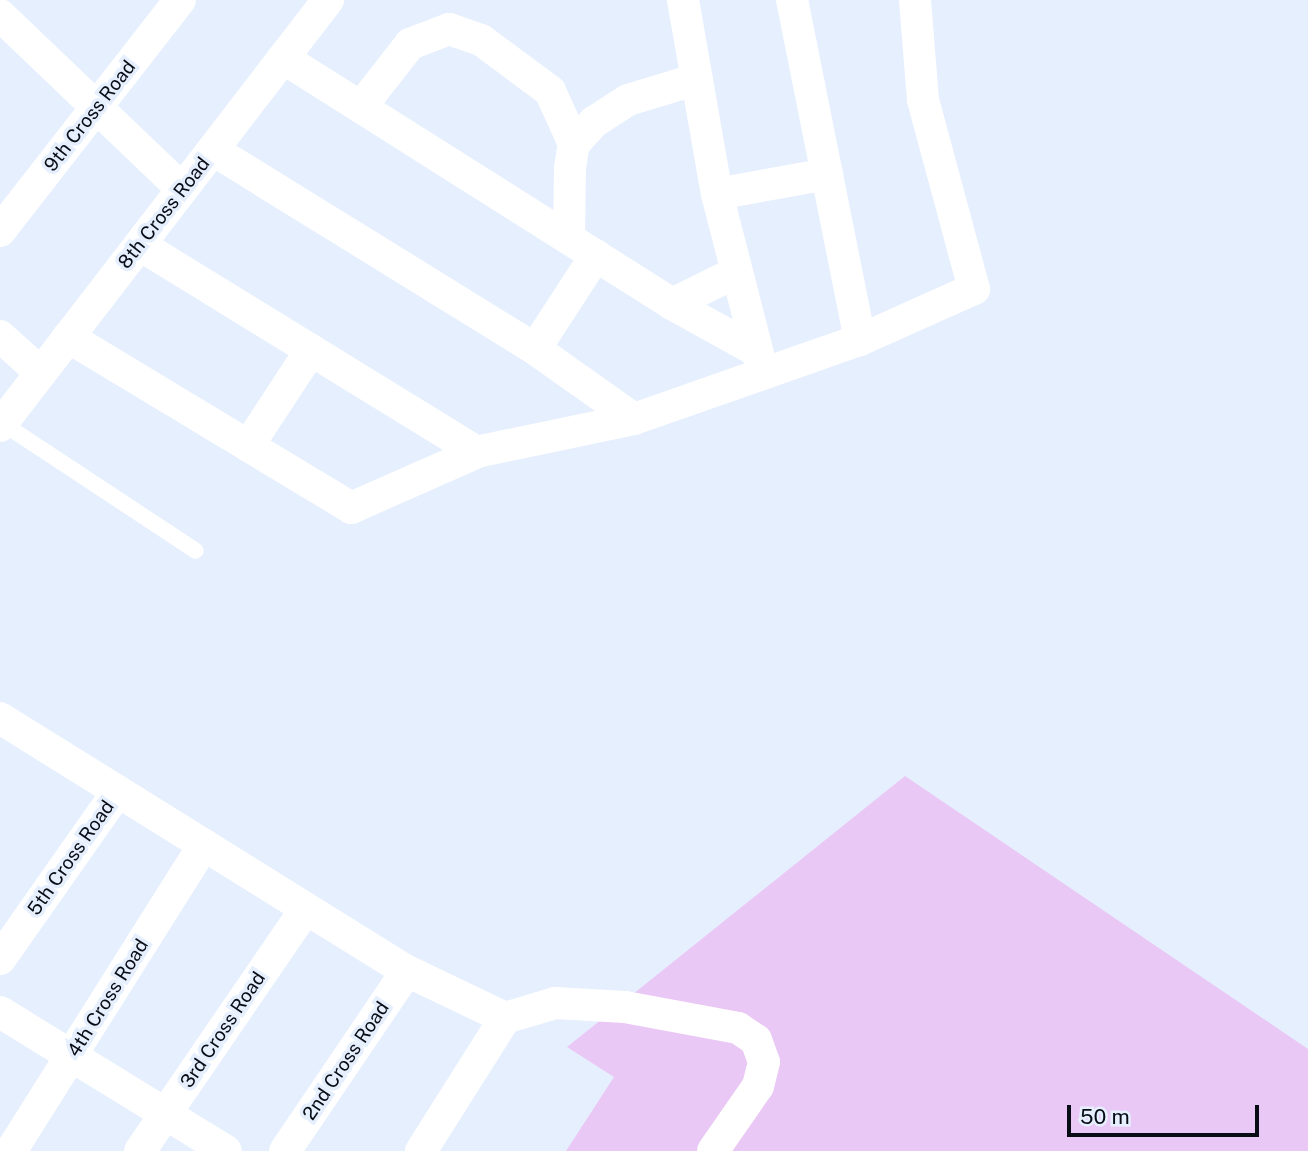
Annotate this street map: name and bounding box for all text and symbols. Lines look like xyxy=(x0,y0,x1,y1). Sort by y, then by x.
street label: 9th Cross Road xyxy=(40,56,140,176)
street label: 8th Cross Road xyxy=(113,153,215,273)
street label: 5th Cross Road xyxy=(23,796,119,920)
street label: 4th Cross Road xyxy=(63,935,153,1061)
street label: 3rd Cross Road xyxy=(176,968,270,1092)
street label: 2nd Cross Road xyxy=(298,997,394,1125)
scale bar xyxy=(1070,1092,1262,1136)
text: 50 m xyxy=(1080,1104,1130,1129)

